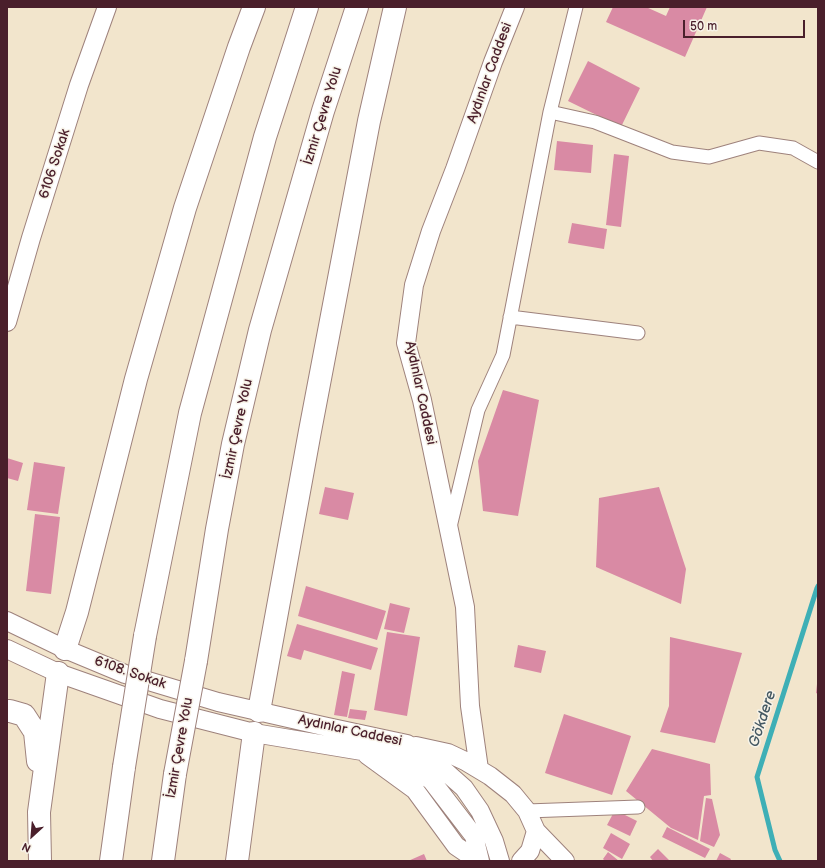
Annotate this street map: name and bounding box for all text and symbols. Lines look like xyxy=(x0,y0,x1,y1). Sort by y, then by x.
scale bar xyxy=(685,12,807,38)
text: 50 m xyxy=(690,19,717,34)
street label: Aydınlar Caddesi xyxy=(464,20,516,126)
street label: İzmir Çevre Yolu xyxy=(300,65,346,167)
street label: 6106 Sokak xyxy=(36,127,74,201)
street label: Aydınlar Caddesi xyxy=(401,340,439,446)
street label: İzmir Çevre Yolu xyxy=(219,377,257,481)
street label: 6108. Sokak xyxy=(92,653,168,693)
water label: Gökdere xyxy=(745,688,781,750)
street label: İzmir Çevre Yolu xyxy=(163,696,197,800)
street label: Aydınlar Caddesi xyxy=(297,712,403,750)
north arrow xyxy=(12,816,52,856)
text: N xyxy=(20,840,33,855)

